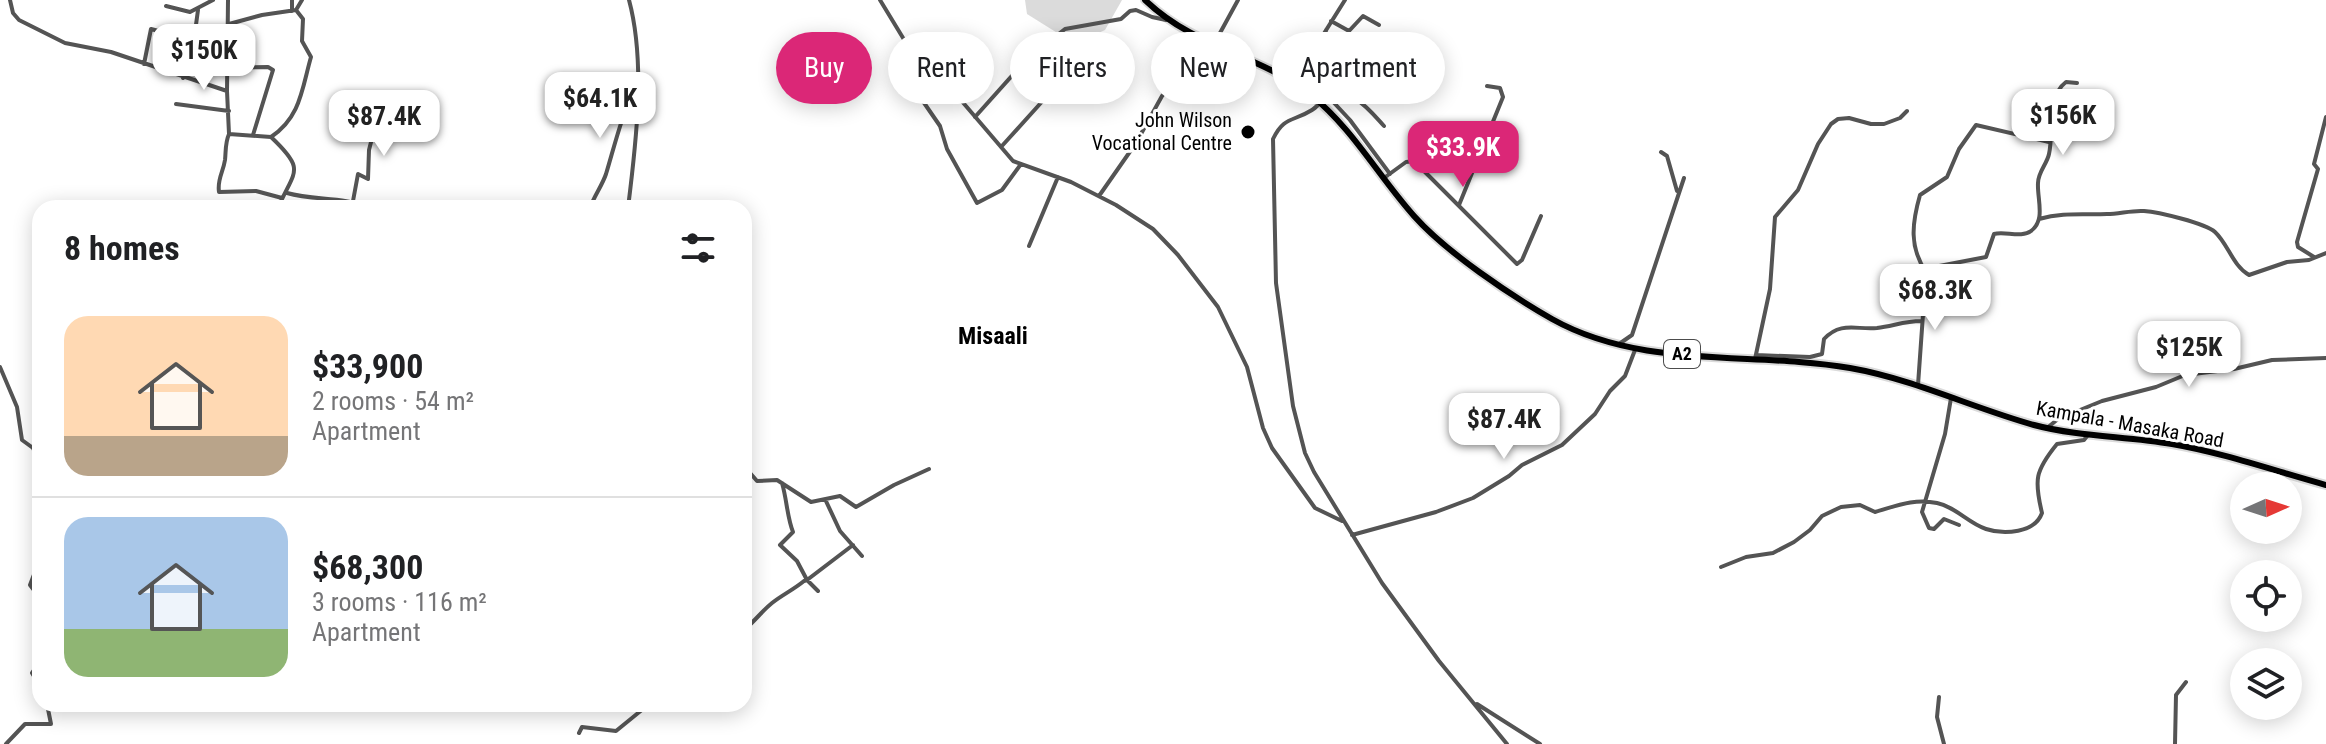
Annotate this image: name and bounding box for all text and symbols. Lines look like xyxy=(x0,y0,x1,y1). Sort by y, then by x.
pin: $150K xyxy=(148,24,260,92)
chip: Buy xyxy=(776,32,872,104)
chip: Rent xyxy=(888,32,994,104)
chip: Filters xyxy=(1010,32,1135,104)
chip: New xyxy=(1151,32,1256,104)
chip: Apartment xyxy=(1272,32,1445,104)
text: $150K xyxy=(171,35,237,65)
pin: $64.1K xyxy=(535,72,665,140)
text: $64.1K xyxy=(563,83,637,113)
pin: $156K xyxy=(2007,89,2119,157)
pin: $87.4K xyxy=(319,90,449,158)
text: $156K xyxy=(2030,100,2096,130)
text: $87.4K xyxy=(347,101,421,131)
place label: John Wilson Vocational Centre xyxy=(1092,108,1232,155)
pin: $33.9K xyxy=(1398,121,1528,189)
marker: John Wilson Vocational Centre xyxy=(1239,123,1257,141)
text: $33.9K xyxy=(1426,132,1500,162)
icon: filters xyxy=(676,226,720,270)
text: 8 homes xyxy=(64,228,180,268)
pin: $68.3K xyxy=(1870,264,2000,332)
text: $68.3K xyxy=(1898,275,1972,305)
pin: $125K xyxy=(2133,321,2245,389)
district label: Misaali xyxy=(958,322,1028,350)
text: $125K xyxy=(2156,332,2222,362)
road number: A2 xyxy=(1664,340,1700,368)
text: $33,900 xyxy=(312,346,423,386)
icon: home xyxy=(128,348,224,444)
text: 2 rooms · 54 m² xyxy=(312,386,474,416)
pin: $87.4K xyxy=(1439,393,1569,461)
street label: Kampala - Masaka Road xyxy=(2034,396,2226,452)
text: $87.4K xyxy=(1467,404,1541,434)
text: Apartment xyxy=(312,416,421,446)
north arrow xyxy=(2230,472,2302,544)
map controls xyxy=(2230,472,2302,720)
text: $68,300 xyxy=(312,547,423,587)
icon: home xyxy=(128,549,224,645)
button: locate xyxy=(2230,560,2302,632)
text: 3 rooms · 116 m² xyxy=(312,587,487,617)
text: Apartment xyxy=(312,617,421,647)
button: layers xyxy=(2230,648,2302,720)

